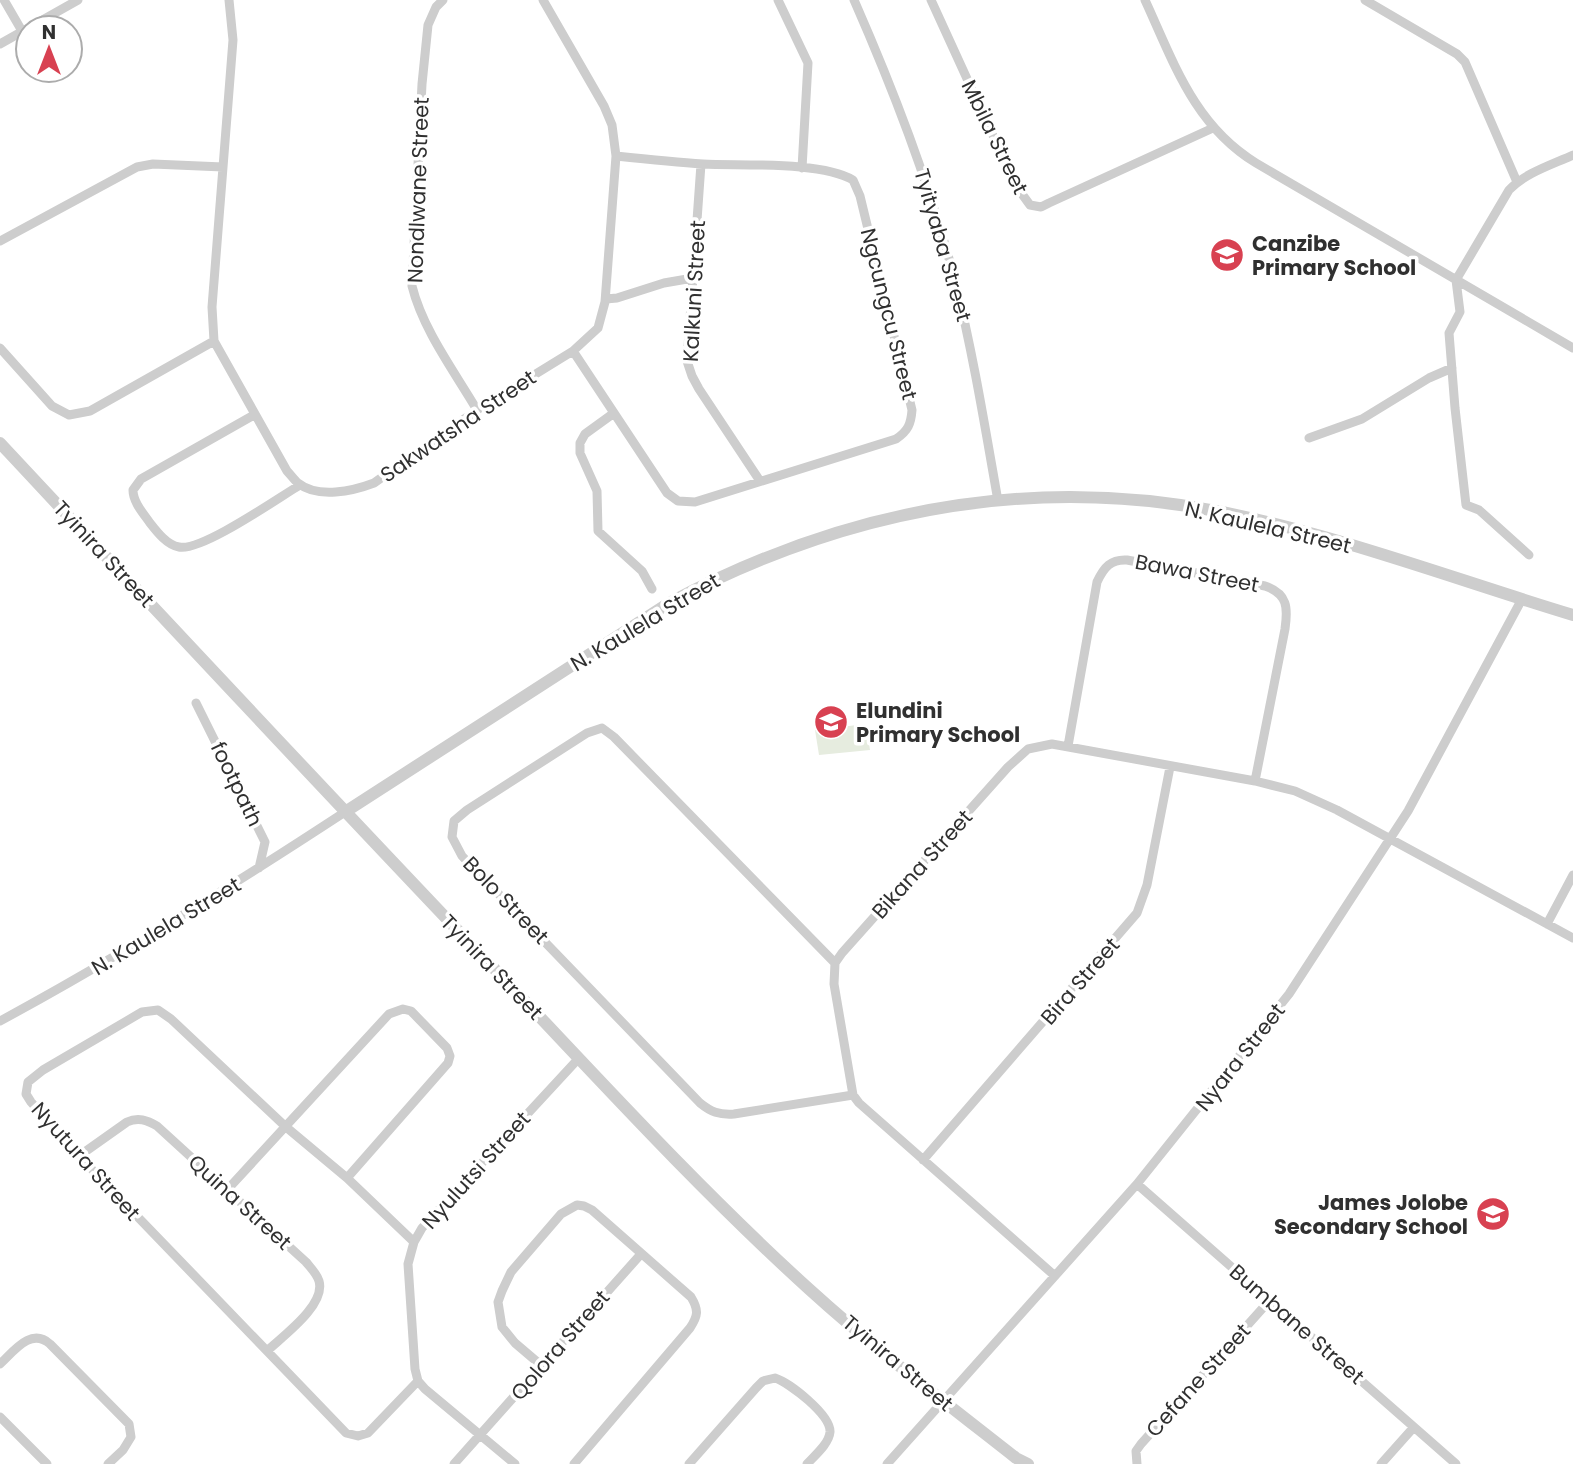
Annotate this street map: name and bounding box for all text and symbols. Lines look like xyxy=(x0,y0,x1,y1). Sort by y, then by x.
north arrow xyxy=(14,14,84,84)
text: N xyxy=(42,19,56,46)
street label: Mbila Street xyxy=(955,75,1035,199)
street label: Nondlwane Street xyxy=(400,97,436,283)
street label: Tyityaba Street xyxy=(907,165,979,325)
street label: Kalkuni Street xyxy=(676,219,712,363)
street label: Ngcungcu Street xyxy=(854,225,924,403)
place label: Canzibe Primary School xyxy=(1252,229,1416,282)
school or university icon: Canzibe Primary School xyxy=(1208,236,1246,274)
street label: Sakwatsha Street xyxy=(374,363,542,489)
street label: Tyinira Street xyxy=(47,494,161,614)
street label: N. Kaulela Street xyxy=(1182,494,1354,560)
street label: Bawa Street xyxy=(1133,547,1261,599)
street label: N. Kaulela Street xyxy=(565,566,725,678)
place label: Elundini Primary School xyxy=(856,696,1020,749)
school or university icon: Elundini Primary School xyxy=(812,703,850,741)
street label: footpath xyxy=(204,737,270,831)
street label: Bikana Street xyxy=(865,803,979,925)
street label: Bolo Street xyxy=(457,850,555,950)
street label: N. Kaulela Street xyxy=(86,870,246,982)
street label: Tyinira Street xyxy=(434,908,550,1026)
street label: Bira Street xyxy=(1034,931,1126,1031)
street label: Nyara Street xyxy=(1189,997,1291,1117)
street label: Nyutura Street xyxy=(25,1095,147,1227)
street label: Nyulutsi Street xyxy=(415,1105,537,1235)
street label: Quina Street xyxy=(182,1148,298,1256)
place label: James Jolobe Secondary School xyxy=(1274,1188,1468,1241)
school or university icon: James Jolobe Secondary School xyxy=(1474,1195,1512,1233)
street label: Bumbane Street xyxy=(1223,1257,1371,1391)
street label: Qolora Street xyxy=(504,1284,616,1406)
street label: Tyinira Street xyxy=(837,1308,959,1418)
street label: Cefane Street xyxy=(1139,1317,1257,1443)

